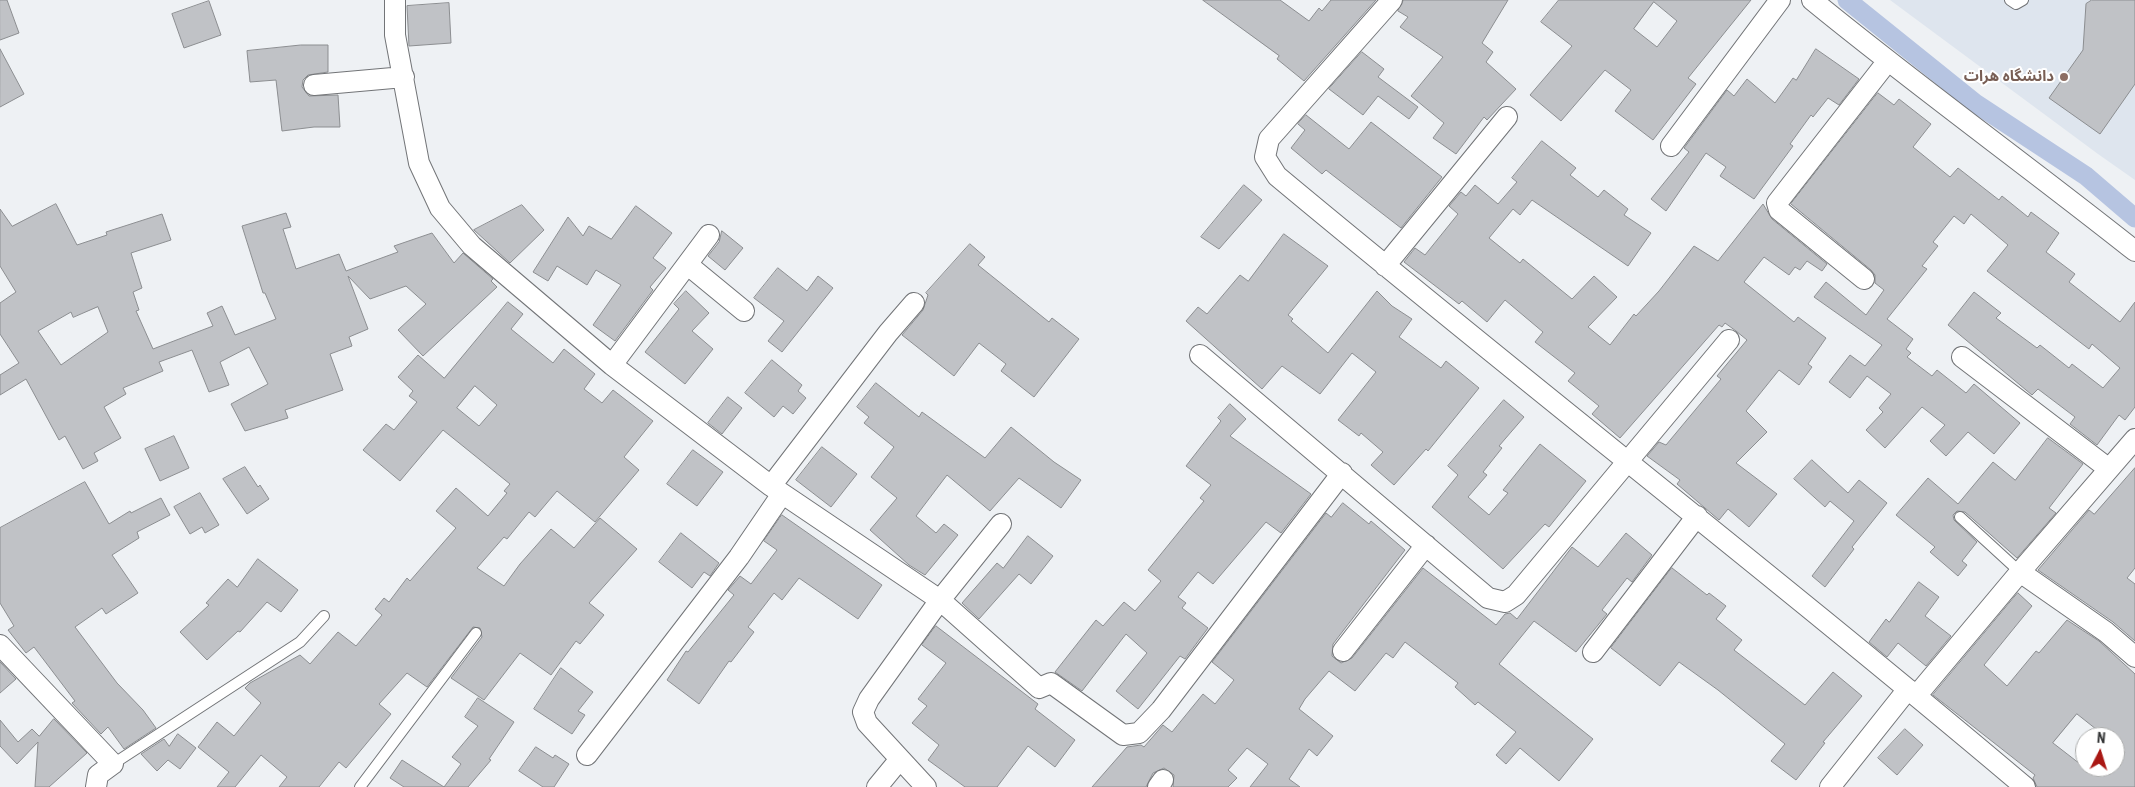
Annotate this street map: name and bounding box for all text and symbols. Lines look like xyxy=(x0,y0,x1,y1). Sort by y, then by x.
place label: دانشگاه هرات xyxy=(1964,68,2054,86)
marker: دانشگاه هرات xyxy=(2058,71,2070,83)
north arrow xyxy=(2075,727,2125,777)
text: N xyxy=(2096,730,2106,746)

